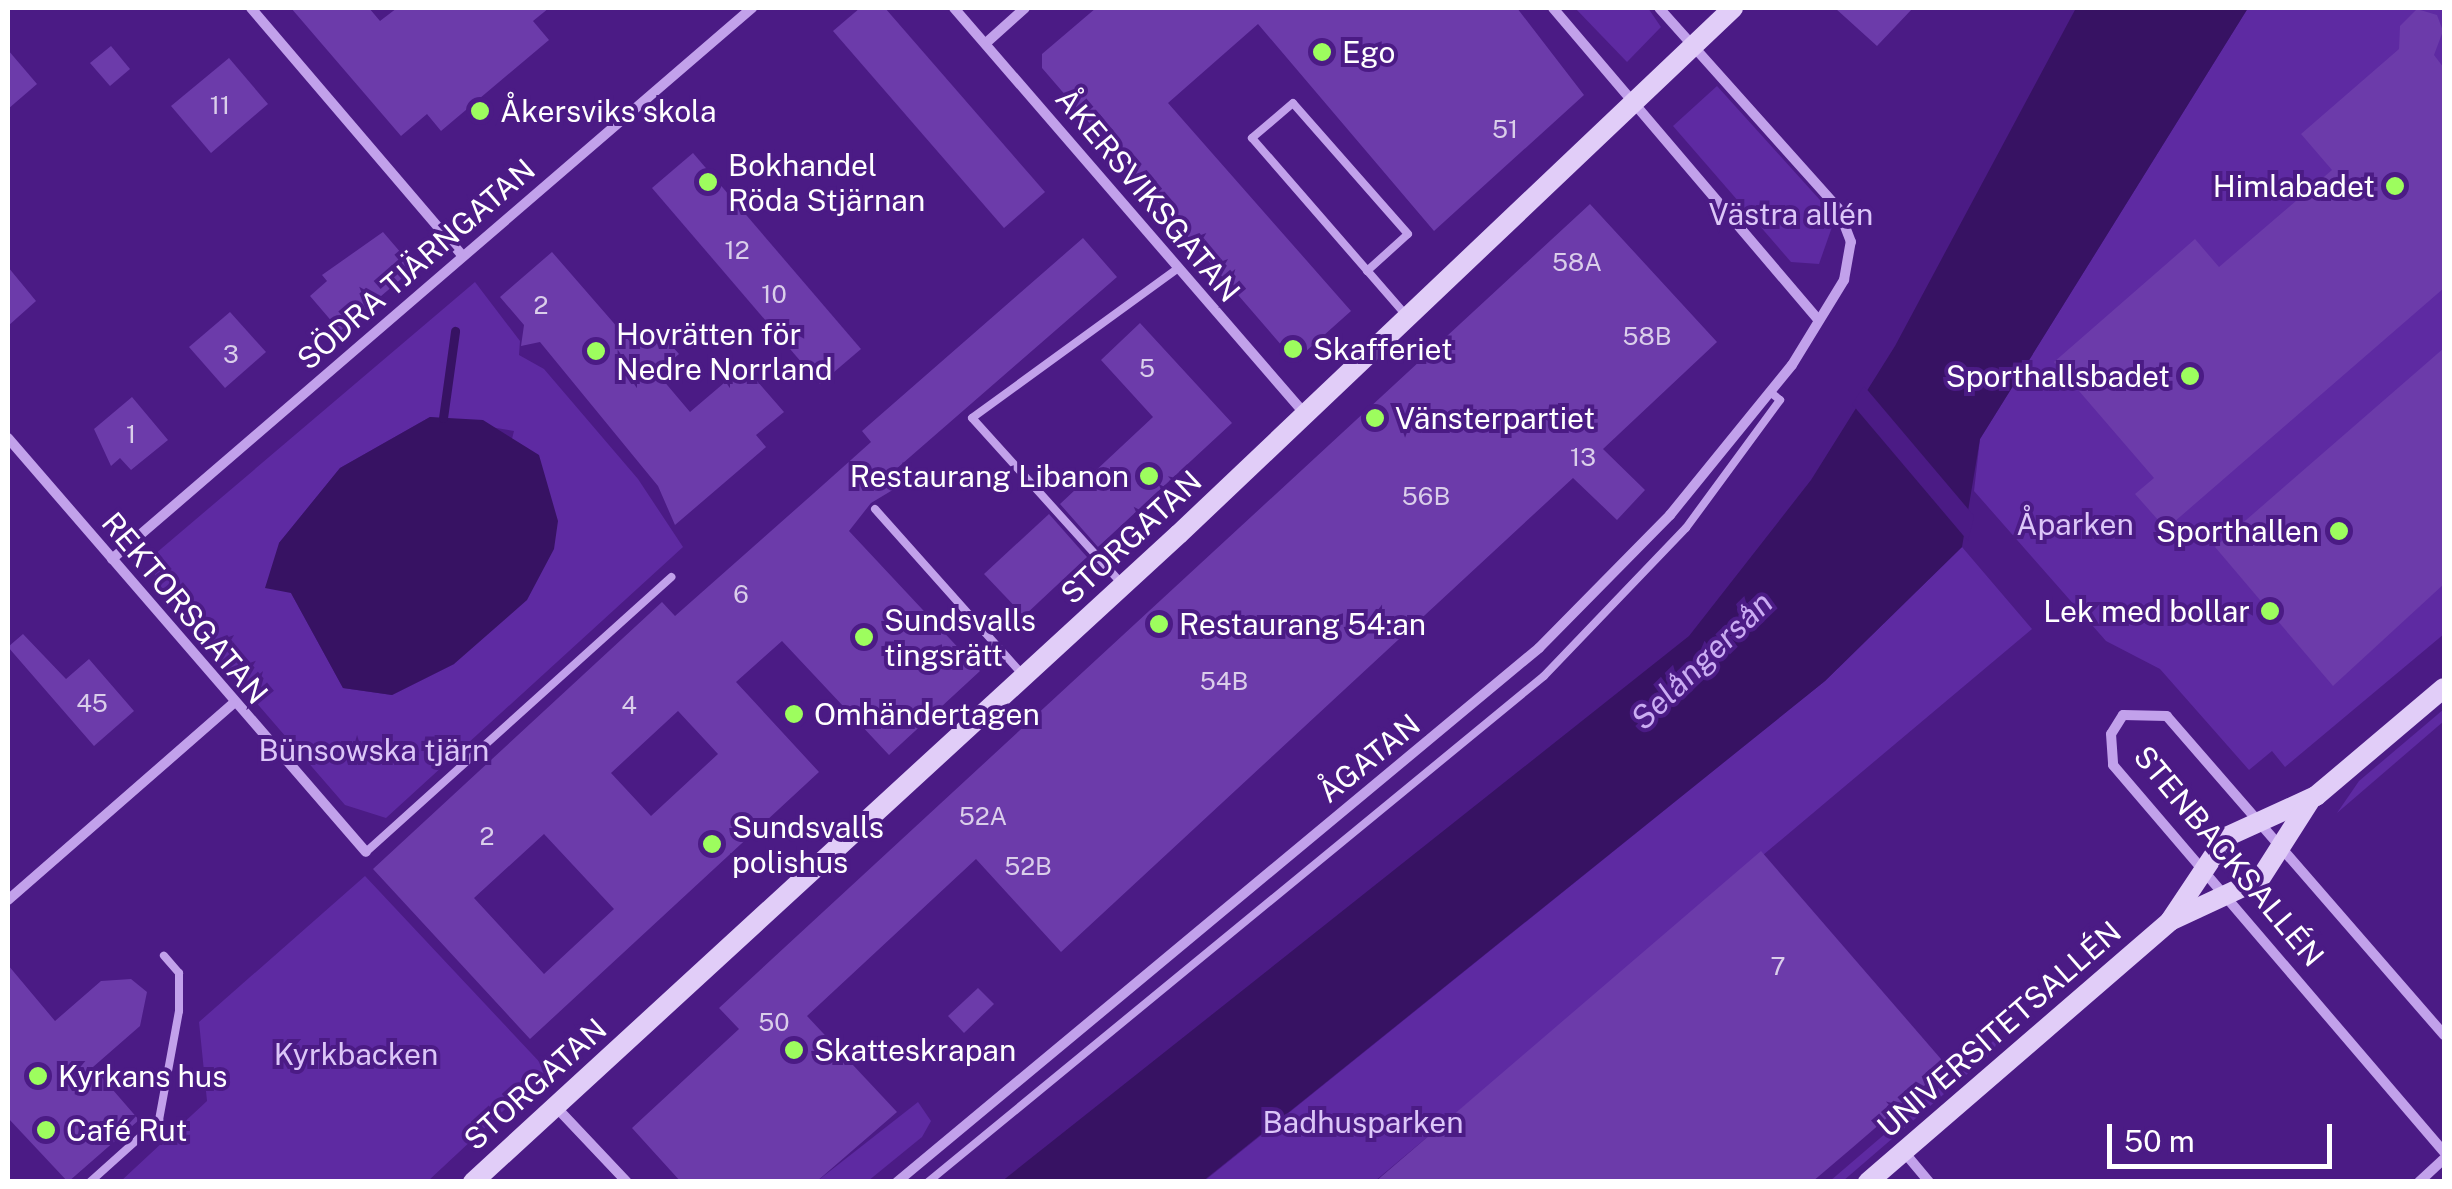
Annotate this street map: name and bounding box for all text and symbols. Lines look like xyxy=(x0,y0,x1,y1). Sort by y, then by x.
place label: Ego xyxy=(1342,34,1395,70)
marker: Ego xyxy=(1311,41,1333,63)
street label: ÅKERSVIKSGATAN xyxy=(1048,81,1248,309)
house number: 11 xyxy=(210,90,230,120)
place label: Åkersviks skola xyxy=(500,93,717,129)
marker: Åkersviks skola xyxy=(469,100,491,122)
house number: 51 xyxy=(1492,114,1518,144)
place label: Bokhandel Röda Stjärnan xyxy=(728,147,925,218)
street label: SÖDRA TJÄRNGATAN xyxy=(290,151,542,377)
place label: Himlabadet xyxy=(2213,168,2375,204)
marker: Bokhandel Röda Stjärnan xyxy=(697,171,719,193)
marker: Himlabadet xyxy=(2384,175,2406,197)
park label: Västra allén xyxy=(1709,196,1873,232)
house number: 12 xyxy=(724,235,750,265)
house number: 58A xyxy=(1552,247,1602,277)
house number: 10 xyxy=(761,279,787,309)
house number: 2 xyxy=(534,290,548,320)
place label: Hovrätten för Nedre Norrland xyxy=(616,316,833,386)
house number: 58B xyxy=(1623,321,1671,351)
place label: Skafferiet xyxy=(1313,331,1453,367)
marker: Skafferiet xyxy=(1282,338,1304,360)
house number: 3 xyxy=(223,339,239,369)
marker: Hovrätten för Nedre Norrland xyxy=(585,340,607,362)
house number: 5 xyxy=(1139,353,1155,383)
place label: Sporthallsbadet xyxy=(1946,358,2170,394)
marker: Sporthallsbadet xyxy=(2179,365,2201,387)
place label: Vänsterpartiet xyxy=(1395,400,1595,436)
marker: Vänsterpartiet xyxy=(1364,407,1386,429)
house number: 1 xyxy=(126,419,136,449)
house number: 13 xyxy=(1570,442,1596,472)
place label: Restaurang Libanon xyxy=(850,458,1129,494)
street label: STORGATAN xyxy=(1053,463,1209,611)
marker: Restaurang Libanon xyxy=(1138,465,1160,487)
house number: 56B xyxy=(1402,481,1450,511)
street label: REKTORSGATAN xyxy=(95,505,275,711)
park label: Åparken xyxy=(2016,506,2134,542)
place label: Sporthallen xyxy=(2156,513,2319,549)
marker: Sporthallen xyxy=(2328,520,2350,542)
house number: 6 xyxy=(733,579,749,609)
water label: Selångersån xyxy=(1623,584,1781,738)
place label: Lek med bollar xyxy=(2043,593,2250,629)
marker: Lek med bollar xyxy=(2259,600,2281,622)
place label: Sundsvalls tingsrätt xyxy=(884,602,1036,672)
place label: Restaurang 54:an xyxy=(1179,606,1426,642)
marker: Restaurang 54:an xyxy=(1148,613,1170,635)
marker: Sundsvalls tingsrätt xyxy=(853,626,875,648)
house number: 54B xyxy=(1200,666,1248,696)
house number: 45 xyxy=(76,688,108,718)
house number: 4 xyxy=(621,690,637,720)
place label: Omhändertagen xyxy=(814,696,1040,732)
marker: Omhändertagen xyxy=(783,703,805,725)
street label: ÅGATAN xyxy=(1311,706,1427,810)
park label: Bünsowska tjärn xyxy=(259,732,489,768)
street label: STENBACKSALLÉN xyxy=(2126,739,2332,973)
house number: 52A xyxy=(959,801,1007,831)
place label: Sundsvalls polishus xyxy=(732,809,884,880)
house number: 2 xyxy=(480,821,494,851)
marker: Sundsvalls polishus xyxy=(701,833,723,855)
house number: 52B xyxy=(1004,851,1052,881)
street label: UNIVERSITETSALLÉN xyxy=(1870,913,2128,1145)
house number: 7 xyxy=(1770,951,1786,981)
house number: 50 xyxy=(758,1007,790,1037)
street label: STORGATAN xyxy=(456,1011,614,1157)
place label: Skatteskrapan xyxy=(814,1032,1016,1068)
park label: Kyrkbacken xyxy=(274,1036,438,1072)
marker: Skatteskrapan xyxy=(783,1039,805,1061)
place label: Kyrkans hus xyxy=(58,1058,228,1094)
marker: Kyrkans hus xyxy=(27,1065,49,1087)
park label: Badhusparken xyxy=(1262,1104,1464,1140)
scale bar xyxy=(2112,1104,2337,1166)
place label: Café Rut xyxy=(66,1112,188,1148)
marker: Café Rut xyxy=(35,1119,57,1141)
text: 50 m xyxy=(2124,1123,2195,1159)

